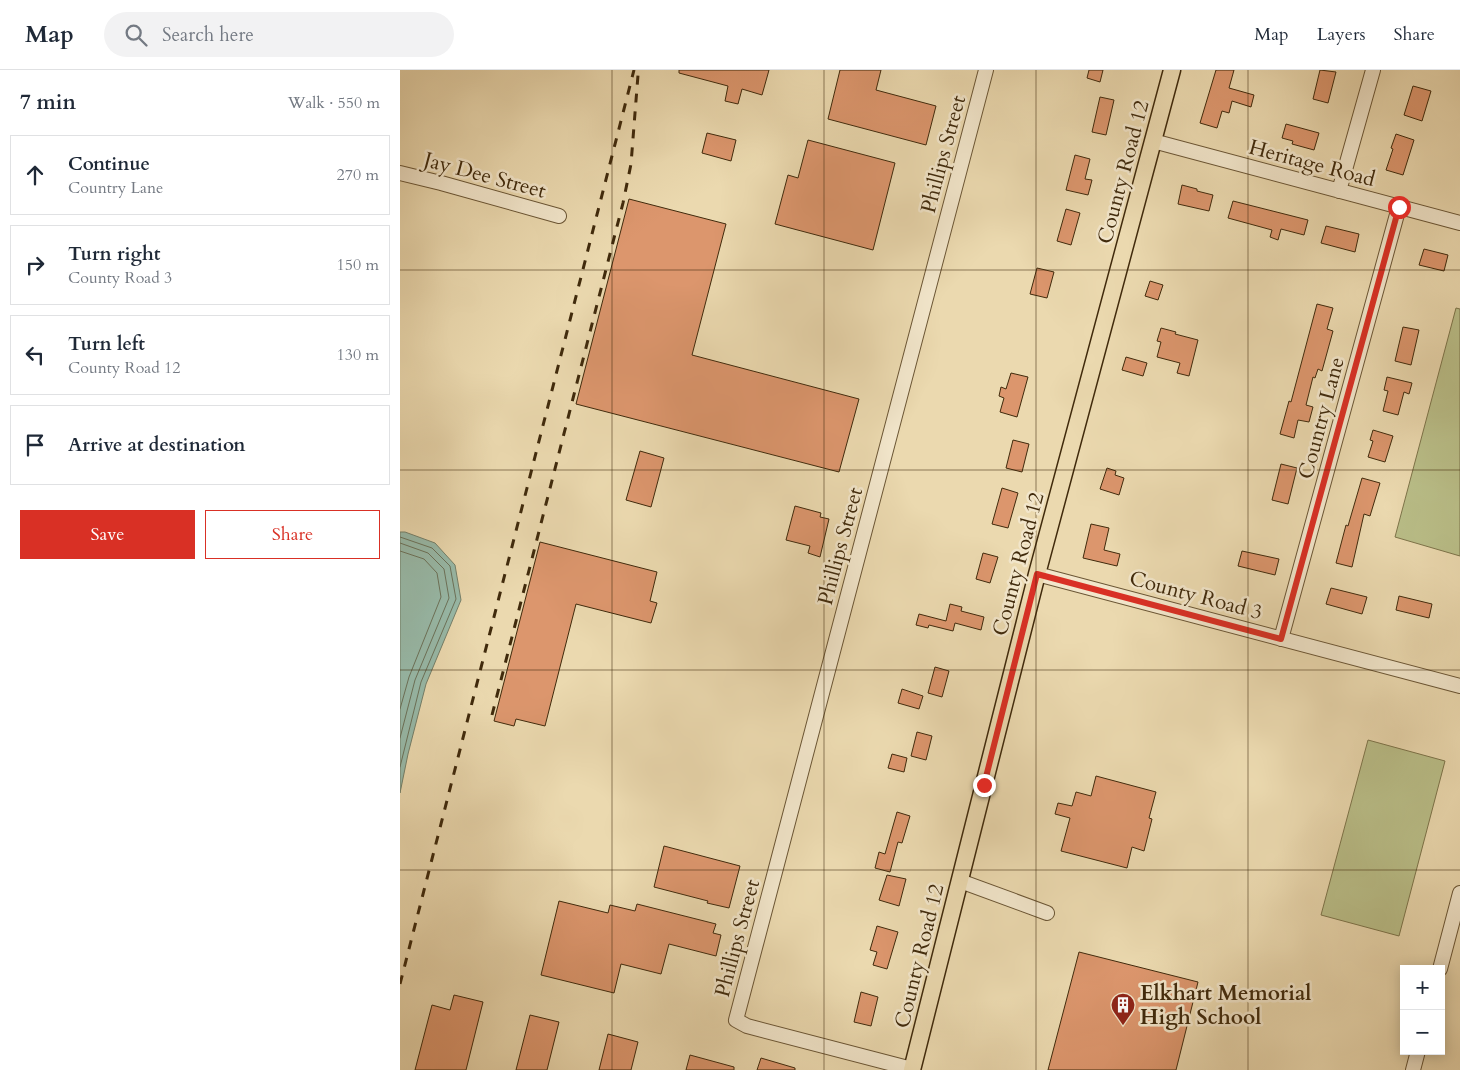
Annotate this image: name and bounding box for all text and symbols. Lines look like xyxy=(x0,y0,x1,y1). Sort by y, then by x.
search box xyxy=(104,12,454,57)
text: Map xyxy=(25,18,74,51)
icon: search xyxy=(122,21,150,49)
text: Search here xyxy=(162,22,254,48)
text: Map xyxy=(1254,22,1289,47)
text: Layers xyxy=(1317,22,1366,47)
text: Share xyxy=(1394,22,1435,47)
text: 7 min xyxy=(20,88,76,117)
text: Walk · 550 m xyxy=(288,92,380,114)
street label: Phillips Street xyxy=(914,92,973,216)
street label: County Road 12 xyxy=(1090,97,1157,247)
street label: Heritage Road xyxy=(1246,133,1378,194)
street label: Jay Dee Street xyxy=(418,144,549,206)
text: Continue xyxy=(68,151,150,177)
icon: ahead xyxy=(21,161,49,189)
text: 270 m xyxy=(337,164,379,186)
text: Country Lane xyxy=(68,177,163,199)
route start xyxy=(1388,196,1411,219)
text: Turn right xyxy=(68,241,160,267)
icon: right xyxy=(21,251,49,279)
text: 150 m xyxy=(337,254,379,276)
text: County Road 3 xyxy=(68,267,172,289)
text: Turn left xyxy=(68,331,145,357)
icon: left xyxy=(21,341,49,369)
text: 130 m xyxy=(337,344,379,366)
street label: Country Lane xyxy=(1291,354,1352,482)
text: County Road 12 xyxy=(68,357,180,379)
icon: arrive xyxy=(21,431,49,459)
text: Arrive at destination xyxy=(68,432,245,458)
street label: Phillips Street xyxy=(811,484,870,608)
street label: County Road 12 xyxy=(985,489,1052,639)
button: Save xyxy=(20,510,195,559)
button: Share xyxy=(205,510,380,559)
street label: County Road 3 xyxy=(1126,564,1266,627)
route end xyxy=(973,774,996,797)
street label: Phillips Street xyxy=(708,876,767,1000)
street label: County Road 12 xyxy=(888,881,951,1031)
map controls xyxy=(1400,965,1445,1055)
button: + xyxy=(1400,965,1445,1010)
place label: Elkhart Memorial High School xyxy=(1140,979,1312,1032)
building icon: Elkhart Memorial High School xyxy=(1110,992,1136,1026)
button: − xyxy=(1400,1010,1445,1055)

